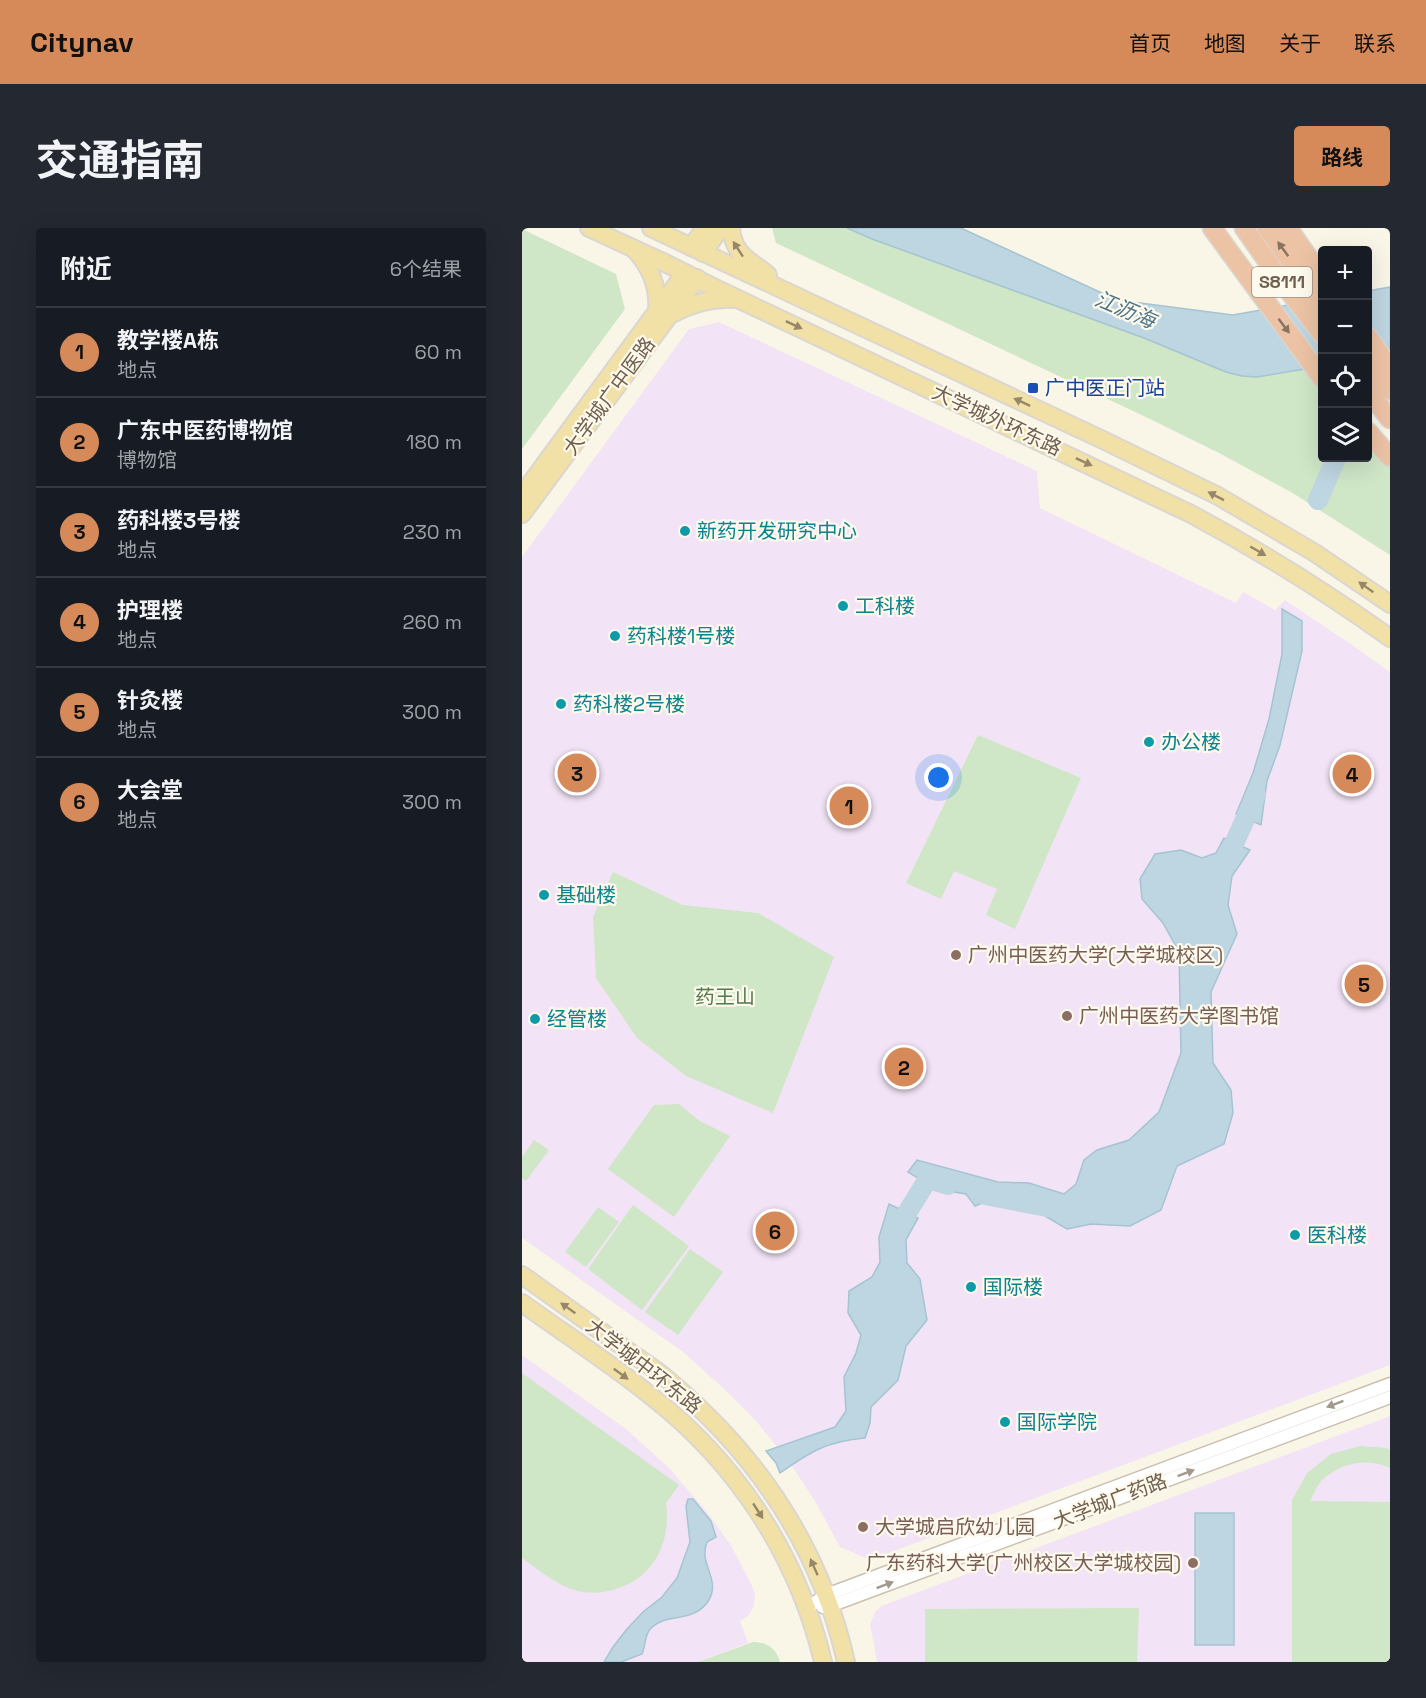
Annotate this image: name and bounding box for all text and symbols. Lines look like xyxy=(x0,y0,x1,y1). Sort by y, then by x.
text: Citynav xyxy=(30,24,134,60)
text: 首页 xyxy=(1129,30,1171,57)
text: 地图 xyxy=(1204,30,1246,57)
text: 关于 xyxy=(1279,30,1321,57)
text: 联系 xyxy=(1354,30,1396,57)
button: 路线 xyxy=(1294,126,1390,186)
text: 交通指南 xyxy=(36,134,204,187)
one-way arrow xyxy=(733,241,744,257)
one-way arrow xyxy=(1277,242,1289,258)
map controls xyxy=(1318,246,1372,462)
button: + xyxy=(1318,246,1372,300)
text: 附近 xyxy=(60,252,112,286)
text: 6个结果 xyxy=(390,256,462,282)
road number: S8111 xyxy=(1252,267,1312,297)
water label: 江沥海 xyxy=(1091,285,1162,335)
button: − xyxy=(1318,300,1372,354)
one-way arrow xyxy=(1278,317,1290,333)
one-way arrow xyxy=(785,320,803,330)
text: 教学楼A栋 xyxy=(117,326,219,354)
street label: 大学城广中医路 xyxy=(557,332,661,460)
text: 1 xyxy=(75,339,84,365)
text: 60 m xyxy=(415,339,462,365)
button: locate xyxy=(1318,354,1372,408)
text: 地点 xyxy=(117,357,157,383)
place label: 广中医正门站 xyxy=(1045,375,1165,401)
street label: 大学城外环东路 xyxy=(928,379,1066,461)
marker: 广中医正门站 xyxy=(1026,381,1040,395)
one-way arrow xyxy=(1013,397,1030,406)
button: layers xyxy=(1318,408,1372,462)
text: 广东中医药博物馆 xyxy=(117,416,293,444)
text: 2 xyxy=(74,429,85,455)
text: 180 m xyxy=(406,429,462,455)
text: 博物馆 xyxy=(117,447,177,473)
one-way arrow xyxy=(1076,457,1093,466)
one-way arrow xyxy=(1208,491,1225,501)
text: 药科楼3号楼 xyxy=(117,506,240,534)
place label: 新药开发研究中心 xyxy=(697,518,857,544)
text: 3 xyxy=(73,519,86,545)
text: 230 m xyxy=(403,519,462,545)
marker: 新药开发研究中心 xyxy=(678,524,692,538)
text: 地点 xyxy=(117,537,157,563)
one-way arrow xyxy=(1250,546,1267,556)
one-way arrow xyxy=(1358,582,1374,593)
place label: 工科楼 xyxy=(855,593,915,619)
text: 护理楼 xyxy=(117,596,183,624)
marker: 工科楼 xyxy=(836,599,850,613)
text: 4 xyxy=(73,609,86,635)
text: 260 m xyxy=(403,609,462,635)
place label: 药科楼1号楼 xyxy=(627,623,735,649)
text: 地点 xyxy=(117,627,157,653)
marker: 药科楼1号楼 xyxy=(608,629,622,643)
text: 针灸楼 xyxy=(117,686,183,714)
place label: 药科楼2号楼 xyxy=(573,691,685,717)
marker: 药科楼2号楼 xyxy=(554,697,568,711)
text: 5 xyxy=(74,699,86,725)
text: 300 m xyxy=(402,699,462,725)
text: 地点 xyxy=(117,717,157,743)
place label: 办公楼 xyxy=(1161,729,1221,755)
marker: 办公楼 xyxy=(1142,735,1156,749)
pin: 3 xyxy=(558,750,596,796)
pin: 4 xyxy=(1332,752,1372,796)
your location xyxy=(924,763,953,792)
text: 大会堂 xyxy=(117,776,183,804)
pin: 1 xyxy=(830,784,868,828)
text: 6 xyxy=(73,789,86,815)
text: 300 m xyxy=(402,789,462,815)
text: 地点 xyxy=(117,807,157,833)
place label: 基础楼 xyxy=(556,882,616,908)
marker: 基础楼 xyxy=(537,888,551,902)
place label: 广州中医药大学(大学城校区) xyxy=(968,942,1223,968)
marker: 广州中医药大学(大学城校区) xyxy=(949,948,963,962)
pin: 5 xyxy=(1344,962,1384,1006)
park label: 药王山 xyxy=(695,984,755,1010)
place label: 广州中医药大学图书馆 xyxy=(1079,1003,1279,1029)
place label: 经管楼 xyxy=(547,1006,607,1032)
marker: 广州中医药大学图书馆 xyxy=(1060,1009,1074,1023)
marker: 经管楼 xyxy=(528,1012,542,1026)
pin: 2 xyxy=(884,1044,923,1090)
pin: 6 xyxy=(756,1208,794,1254)
place label: 医科楼 xyxy=(1307,1222,1367,1248)
marker: 医科楼 xyxy=(1288,1228,1302,1242)
place label: 国际楼 xyxy=(983,1274,1043,1300)
marker: 国际楼 xyxy=(964,1280,978,1294)
one-way arrow xyxy=(560,1302,576,1314)
street label: 大学城中环东路 xyxy=(581,1313,707,1419)
one-way arrow xyxy=(613,1367,628,1379)
one-way arrow xyxy=(1326,1400,1344,1410)
place label: 国际学院 xyxy=(1017,1409,1097,1435)
marker: 国际学院 xyxy=(998,1415,1012,1429)
street label: 大学城广药路 xyxy=(1049,1467,1171,1535)
one-way arrow xyxy=(1177,1468,1195,1477)
one-way arrow xyxy=(752,1502,764,1518)
place label: 大学城启欣幼儿园 xyxy=(875,1514,1035,1540)
marker: 大学城启欣幼儿园 xyxy=(856,1520,870,1534)
place label: 广东药科大学(广州校区大学城校园) xyxy=(866,1550,1181,1576)
marker: 广东药科大学(广州校区大学城校园) xyxy=(1186,1556,1200,1570)
one-way arrow xyxy=(809,1558,818,1576)
one-way arrow xyxy=(877,1580,895,1590)

